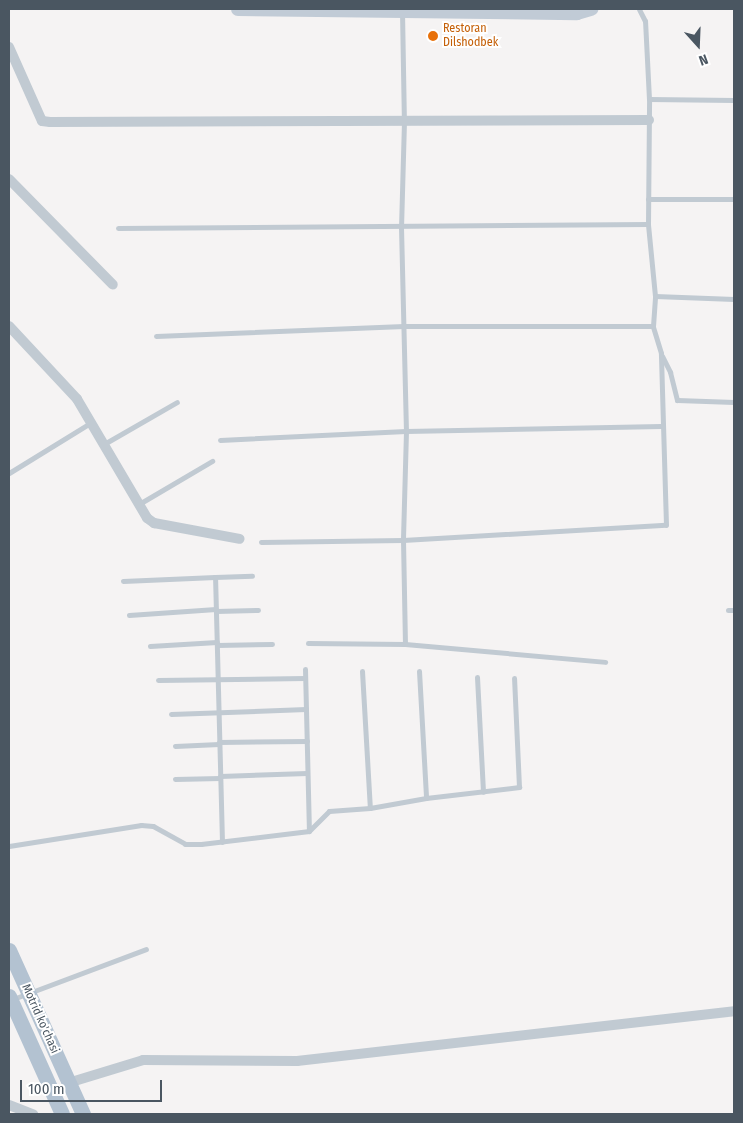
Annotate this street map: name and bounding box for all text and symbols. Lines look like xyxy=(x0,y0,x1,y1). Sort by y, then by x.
north arrow xyxy=(673,20,723,70)
place label: Restoran Dilshodbek xyxy=(443,22,498,50)
marker: Restoran Dilshodbek xyxy=(427,30,439,42)
text: N xyxy=(696,50,710,69)
street label: Motrid ko'chasi xyxy=(18,982,62,1056)
scale bar xyxy=(22,1070,165,1102)
text: 100 m xyxy=(28,1080,65,1098)

